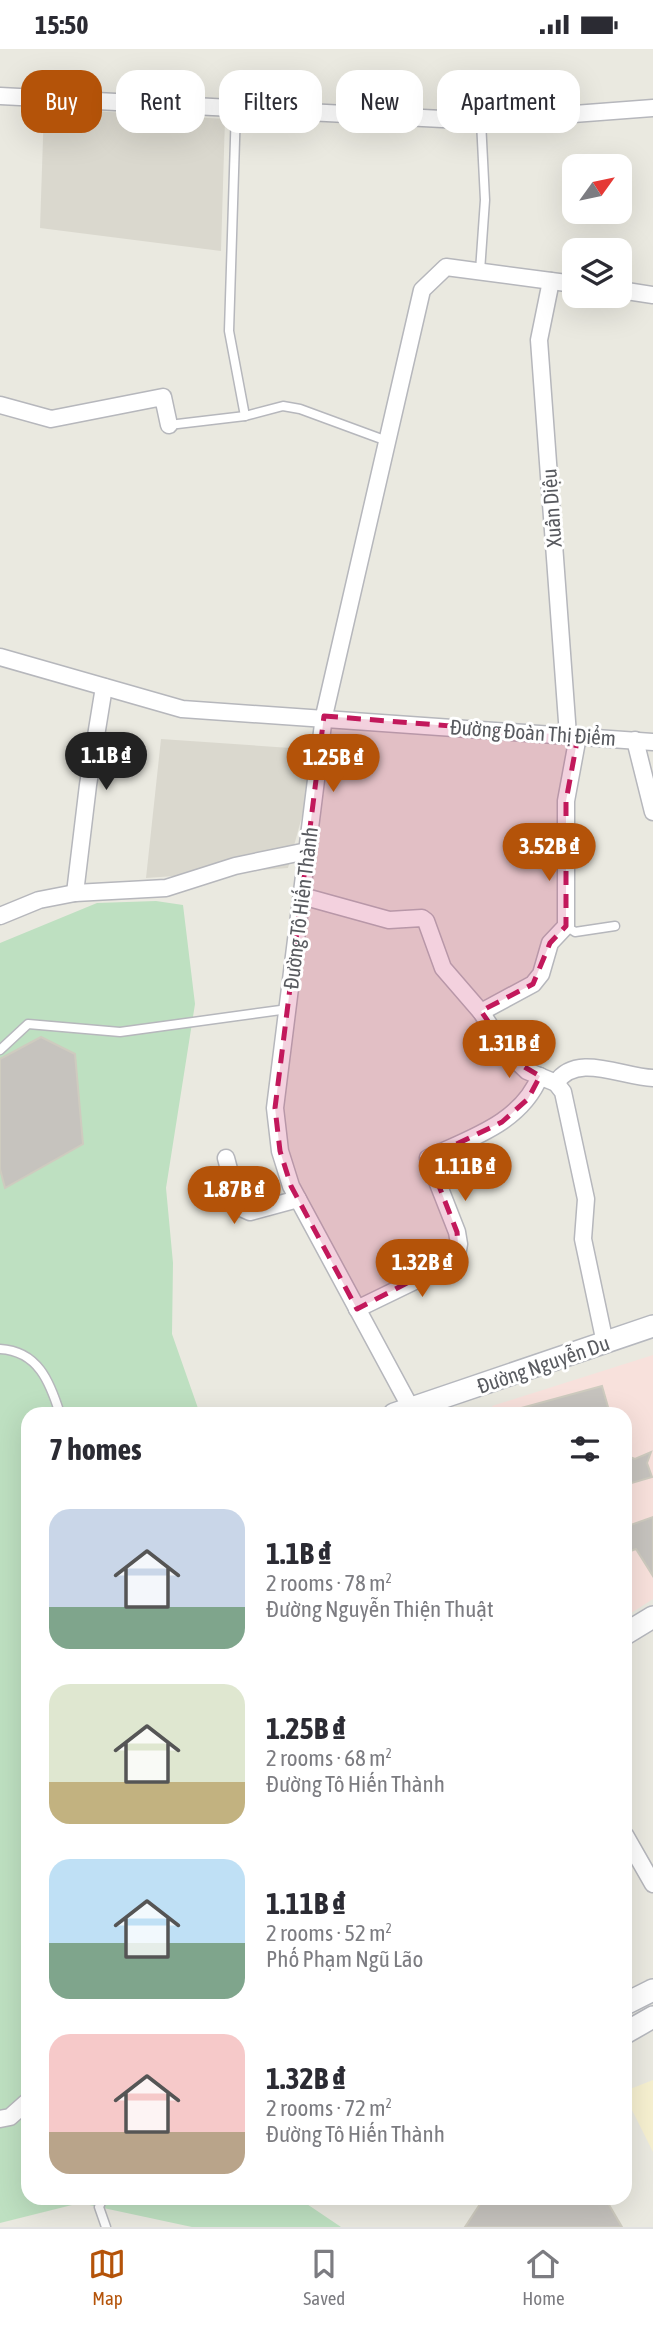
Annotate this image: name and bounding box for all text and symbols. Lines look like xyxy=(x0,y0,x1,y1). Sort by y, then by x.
text: 15:50 xyxy=(35,10,89,40)
chip: Buy xyxy=(21,70,102,133)
chip: Rent xyxy=(116,70,205,133)
chip: Filters xyxy=(219,70,322,133)
chip: New xyxy=(336,70,423,133)
chip: Apartment xyxy=(437,70,580,133)
north arrow xyxy=(562,154,632,224)
map controls xyxy=(562,154,632,308)
button: layers xyxy=(562,238,632,308)
street label: Xuân Diệu xyxy=(536,468,566,548)
street label: Đường Đoàn Thị Điểm xyxy=(449,714,617,750)
pin: 1.1B ₫ xyxy=(49,733,163,792)
pin: 1.25B ₫ xyxy=(268,735,398,794)
text: 1.1B ₫ xyxy=(81,742,131,768)
text: 1.25B ₫ xyxy=(303,744,363,770)
pin: 3.52B ₫ xyxy=(484,823,614,883)
street label: Đường Tô Hiến Thành xyxy=(278,825,322,991)
text: 3.52B ₫ xyxy=(519,833,579,859)
pin: 1.31B ₫ xyxy=(444,1021,574,1080)
text: 1.31B ₫ xyxy=(479,1030,539,1056)
pin: 1.11B ₫ xyxy=(400,1143,530,1203)
text: 1.11B ₫ xyxy=(435,1153,495,1179)
pin: 1.87B ₫ xyxy=(169,1167,299,1226)
text: 1.87B ₫ xyxy=(204,1176,264,1202)
pin: 1.32B ₫ xyxy=(357,1239,487,1299)
text: 1.32B ₫ xyxy=(392,1249,452,1275)
street label: Đường Nguyễn Du xyxy=(474,1330,612,1398)
icon: filters xyxy=(566,1430,604,1468)
text: 7 homes xyxy=(49,1432,142,1466)
text: 1.1B ₫ xyxy=(266,1536,331,1570)
icon: home xyxy=(105,1537,189,1621)
text: 2 rooms · 78 m² xyxy=(266,1570,392,1596)
text: Đường Nguyễn Thiện Thuật xyxy=(266,1596,494,1622)
text: 1.25B ₫ xyxy=(266,1711,345,1745)
icon: home xyxy=(105,1712,189,1796)
text: 2 rooms · 68 m² xyxy=(266,1745,392,1771)
text: Đường Tô Hiến Thành xyxy=(266,1771,445,1797)
text: 1.11B ₫ xyxy=(266,1886,345,1920)
icon: home xyxy=(105,1887,189,1971)
text: 2 rooms · 52 m² xyxy=(266,1920,392,1946)
text: Phố Phạm Ngũ Lão xyxy=(266,1946,423,1972)
text: 1.32B ₫ xyxy=(266,2061,345,2095)
icon: home xyxy=(105,2062,189,2146)
text: 2 rooms · 72 m² xyxy=(266,2095,392,2121)
text: Đường Tô Hiến Thành xyxy=(266,2121,445,2147)
tab: Map xyxy=(88,2245,126,2309)
tab: Saved xyxy=(303,2245,345,2309)
tab: Home xyxy=(522,2245,565,2309)

